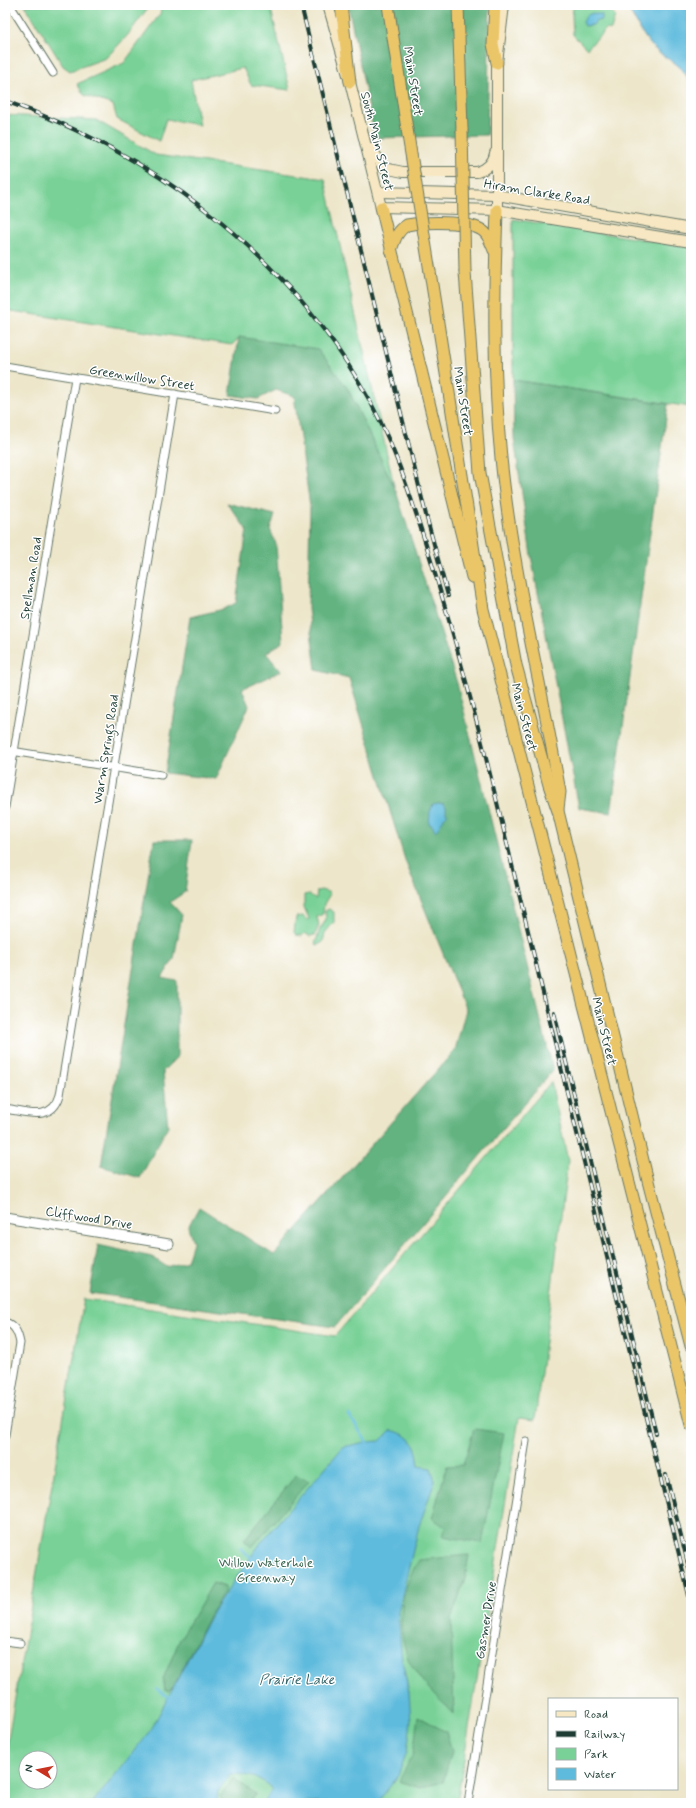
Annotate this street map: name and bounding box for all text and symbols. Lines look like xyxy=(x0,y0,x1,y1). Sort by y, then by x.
street label: Main Street xyxy=(399,45,426,117)
street label: South Main Street xyxy=(356,90,397,193)
street label: Hiram Clarke Road xyxy=(482,176,591,209)
street label: Greenwillow Street xyxy=(88,362,196,395)
street label: Main Street xyxy=(449,365,476,437)
street label: Spellman Road xyxy=(17,536,46,621)
street label: Main Street xyxy=(506,681,541,753)
street label: Warm Springs Road xyxy=(89,693,126,806)
street label: Main Street xyxy=(587,995,620,1067)
street label: Cliffwood Drive xyxy=(44,1203,134,1234)
park label: Willow Waterhole Greenway xyxy=(219,1555,313,1587)
street label: Gasmer Drive xyxy=(472,1580,501,1661)
water label: Prairie Lake xyxy=(259,1671,335,1689)
legend xyxy=(548,1698,678,1790)
text: Road xyxy=(584,1707,608,1723)
text: Railway xyxy=(584,1727,626,1743)
text: Park xyxy=(584,1747,608,1763)
north arrow xyxy=(18,1750,58,1790)
text: N xyxy=(22,1764,37,1773)
text: Water xyxy=(584,1767,616,1783)

